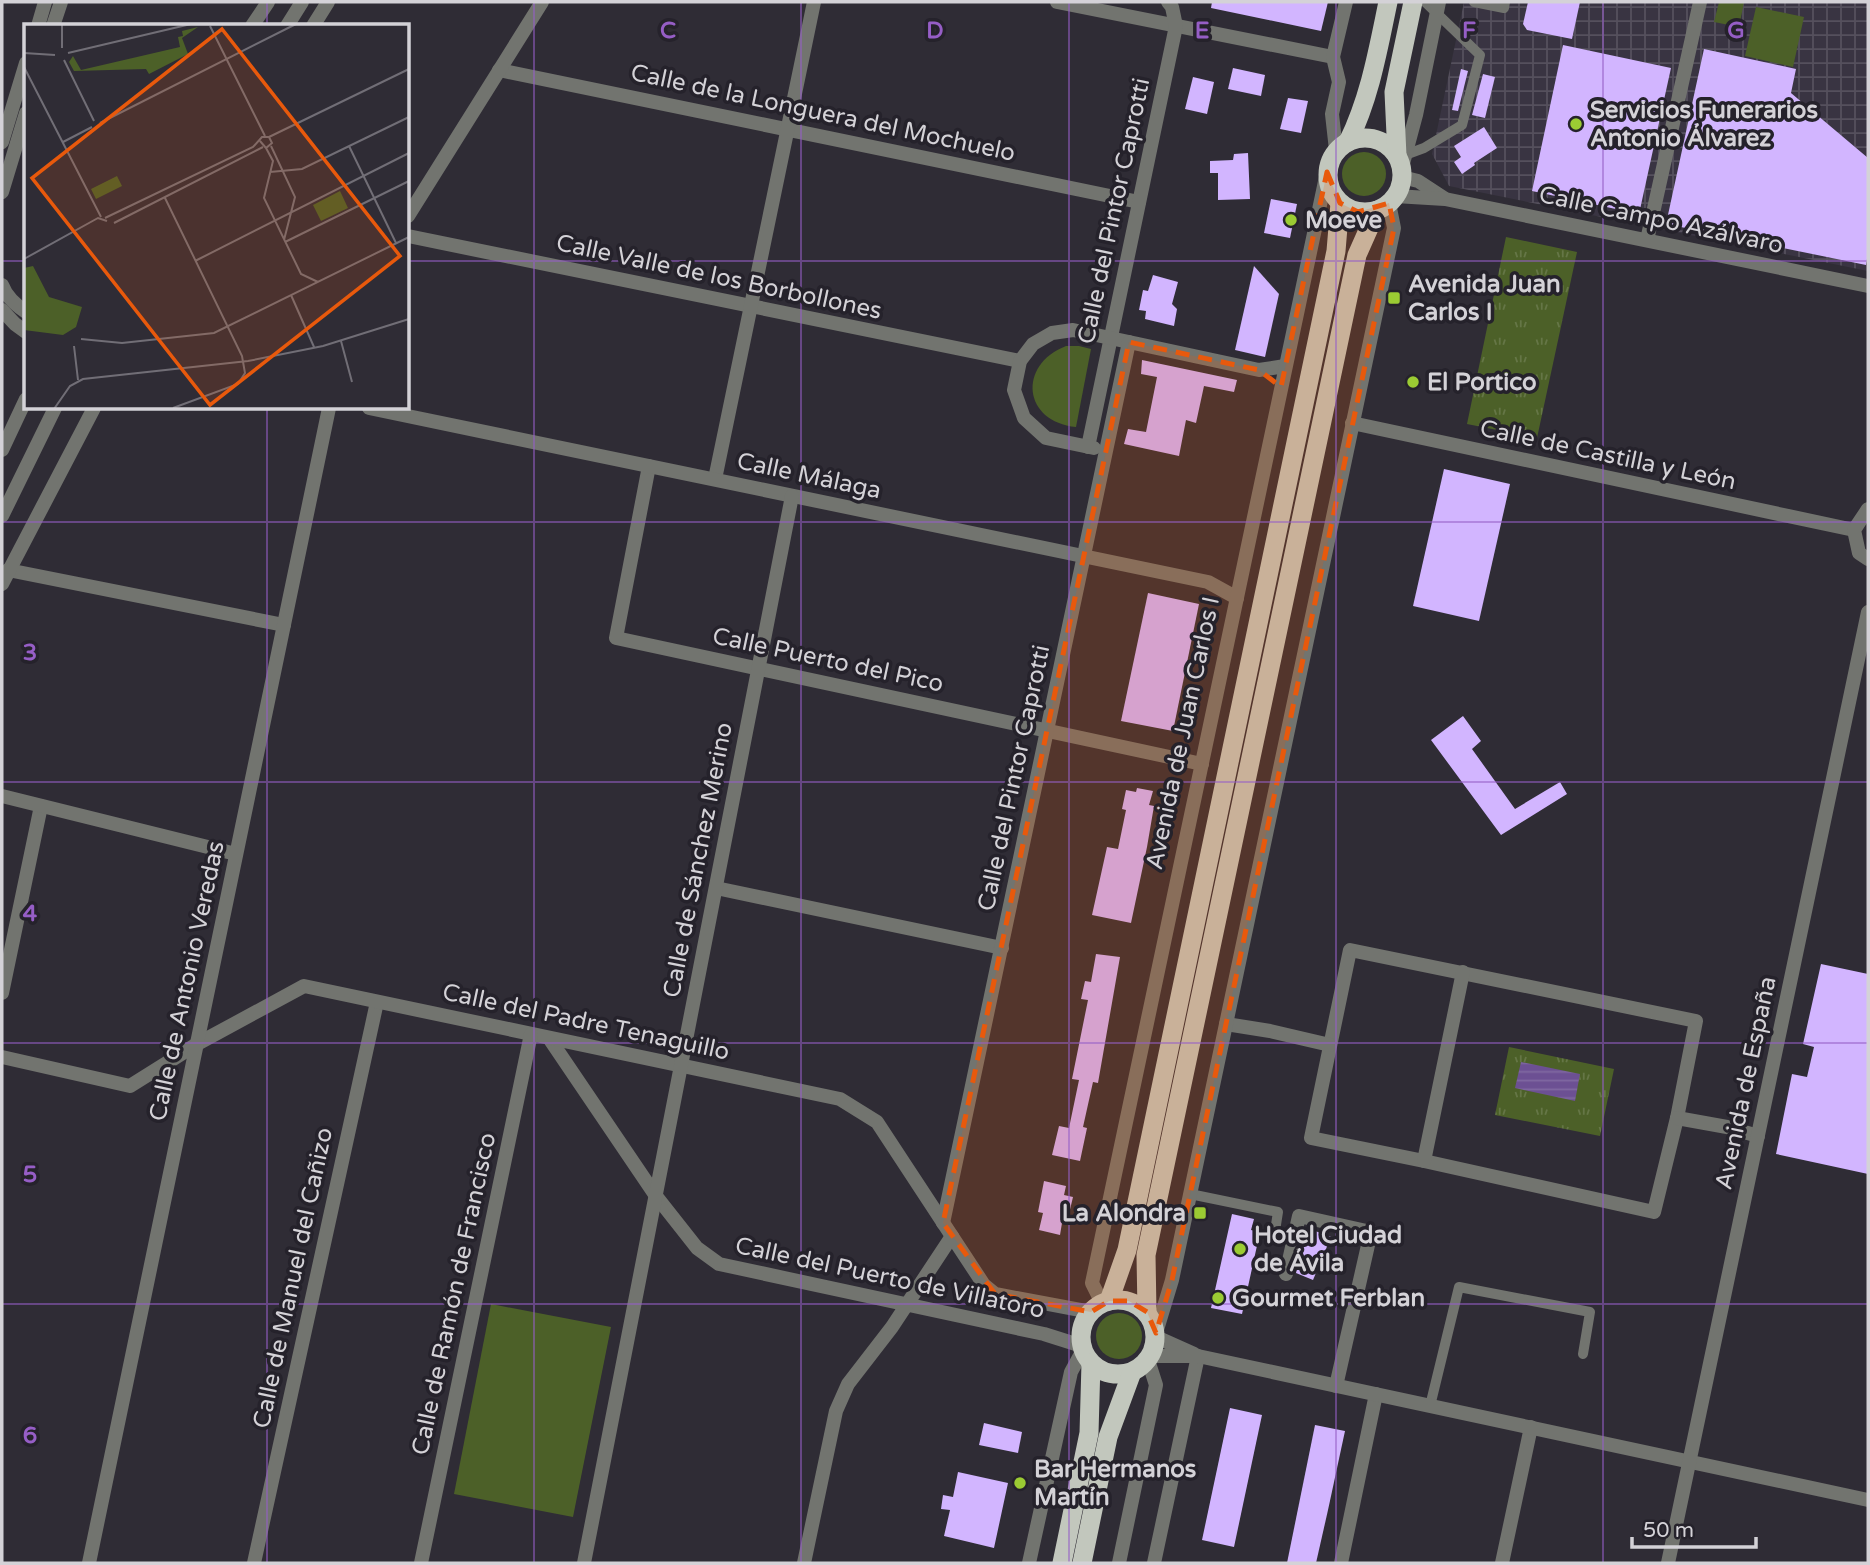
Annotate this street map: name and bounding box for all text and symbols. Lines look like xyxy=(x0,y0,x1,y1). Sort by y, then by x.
text: C xyxy=(660,17,676,45)
text: D xyxy=(926,17,944,45)
text: E xyxy=(1195,17,1209,45)
text: F xyxy=(1462,17,1476,45)
text: G xyxy=(1727,17,1745,45)
inset map xyxy=(24,24,410,410)
street label: Calle de la Longuera del Mochuelo xyxy=(628,58,1018,168)
street label: Calle del Pintor Caprotti xyxy=(1072,75,1156,347)
place label: Servicios Funerarios Antonio Álvarez xyxy=(1590,96,1818,153)
marker: Servicios Funerarios Antonio Álvarez xyxy=(1568,116,1584,132)
street label: Calle Campo Azálvaro xyxy=(1536,180,1786,260)
place label: Moeve xyxy=(1305,206,1382,235)
marker: Moeve xyxy=(1283,212,1299,228)
street label: Calle Valle de los Borbollones xyxy=(554,228,884,326)
place label: Avenida Juan Carlos I xyxy=(1408,270,1561,327)
marker: Avenida Juan Carlos I xyxy=(1386,290,1402,306)
place label: El Portico xyxy=(1427,368,1537,397)
marker: El Portico xyxy=(1405,374,1421,390)
street label: Calle de Castilla y León xyxy=(1477,414,1739,496)
street label: Calle Málaga xyxy=(734,447,884,505)
street label: Avenida de Juan Carlos I xyxy=(1140,594,1226,872)
street label: Calle Puerto del Pico xyxy=(710,621,946,699)
text: 3 xyxy=(23,639,37,667)
street label: Calle del Pintor Caprotti xyxy=(972,642,1056,914)
street label: Calle de Sánchez Merino xyxy=(657,720,739,1000)
street label: Calle de Antonio Veredas xyxy=(143,838,231,1124)
text: 4 xyxy=(23,900,38,928)
street label: Avenida de España xyxy=(1709,974,1783,1192)
street label: Calle del Padre Tenaguillo xyxy=(440,977,732,1067)
street label: Calle de Manuel del Cañizo xyxy=(247,1125,339,1431)
street label: Calle de Ramón de Francisco xyxy=(406,1130,502,1458)
text: 5 xyxy=(23,1161,37,1189)
place label: La Alondra xyxy=(1062,1199,1186,1228)
marker: La Alondra xyxy=(1192,1205,1208,1221)
place label: Hotel Ciudad de Ávila xyxy=(1254,1221,1402,1278)
street label: Calle del Puerto de Villatoro xyxy=(733,1231,1047,1325)
marker: Hotel Ciudad de Ávila xyxy=(1232,1241,1248,1257)
place label: Gourmet Ferblan xyxy=(1232,1284,1425,1313)
marker: Gourmet Ferblan xyxy=(1210,1290,1226,1306)
text: 6 xyxy=(23,1422,37,1450)
place label: Bar Hermanos Martín xyxy=(1034,1455,1196,1512)
marker: Bar Hermanos Martín xyxy=(1012,1475,1028,1491)
scale bar xyxy=(1632,1506,1756,1550)
text: 50 m xyxy=(1643,1518,1694,1543)

